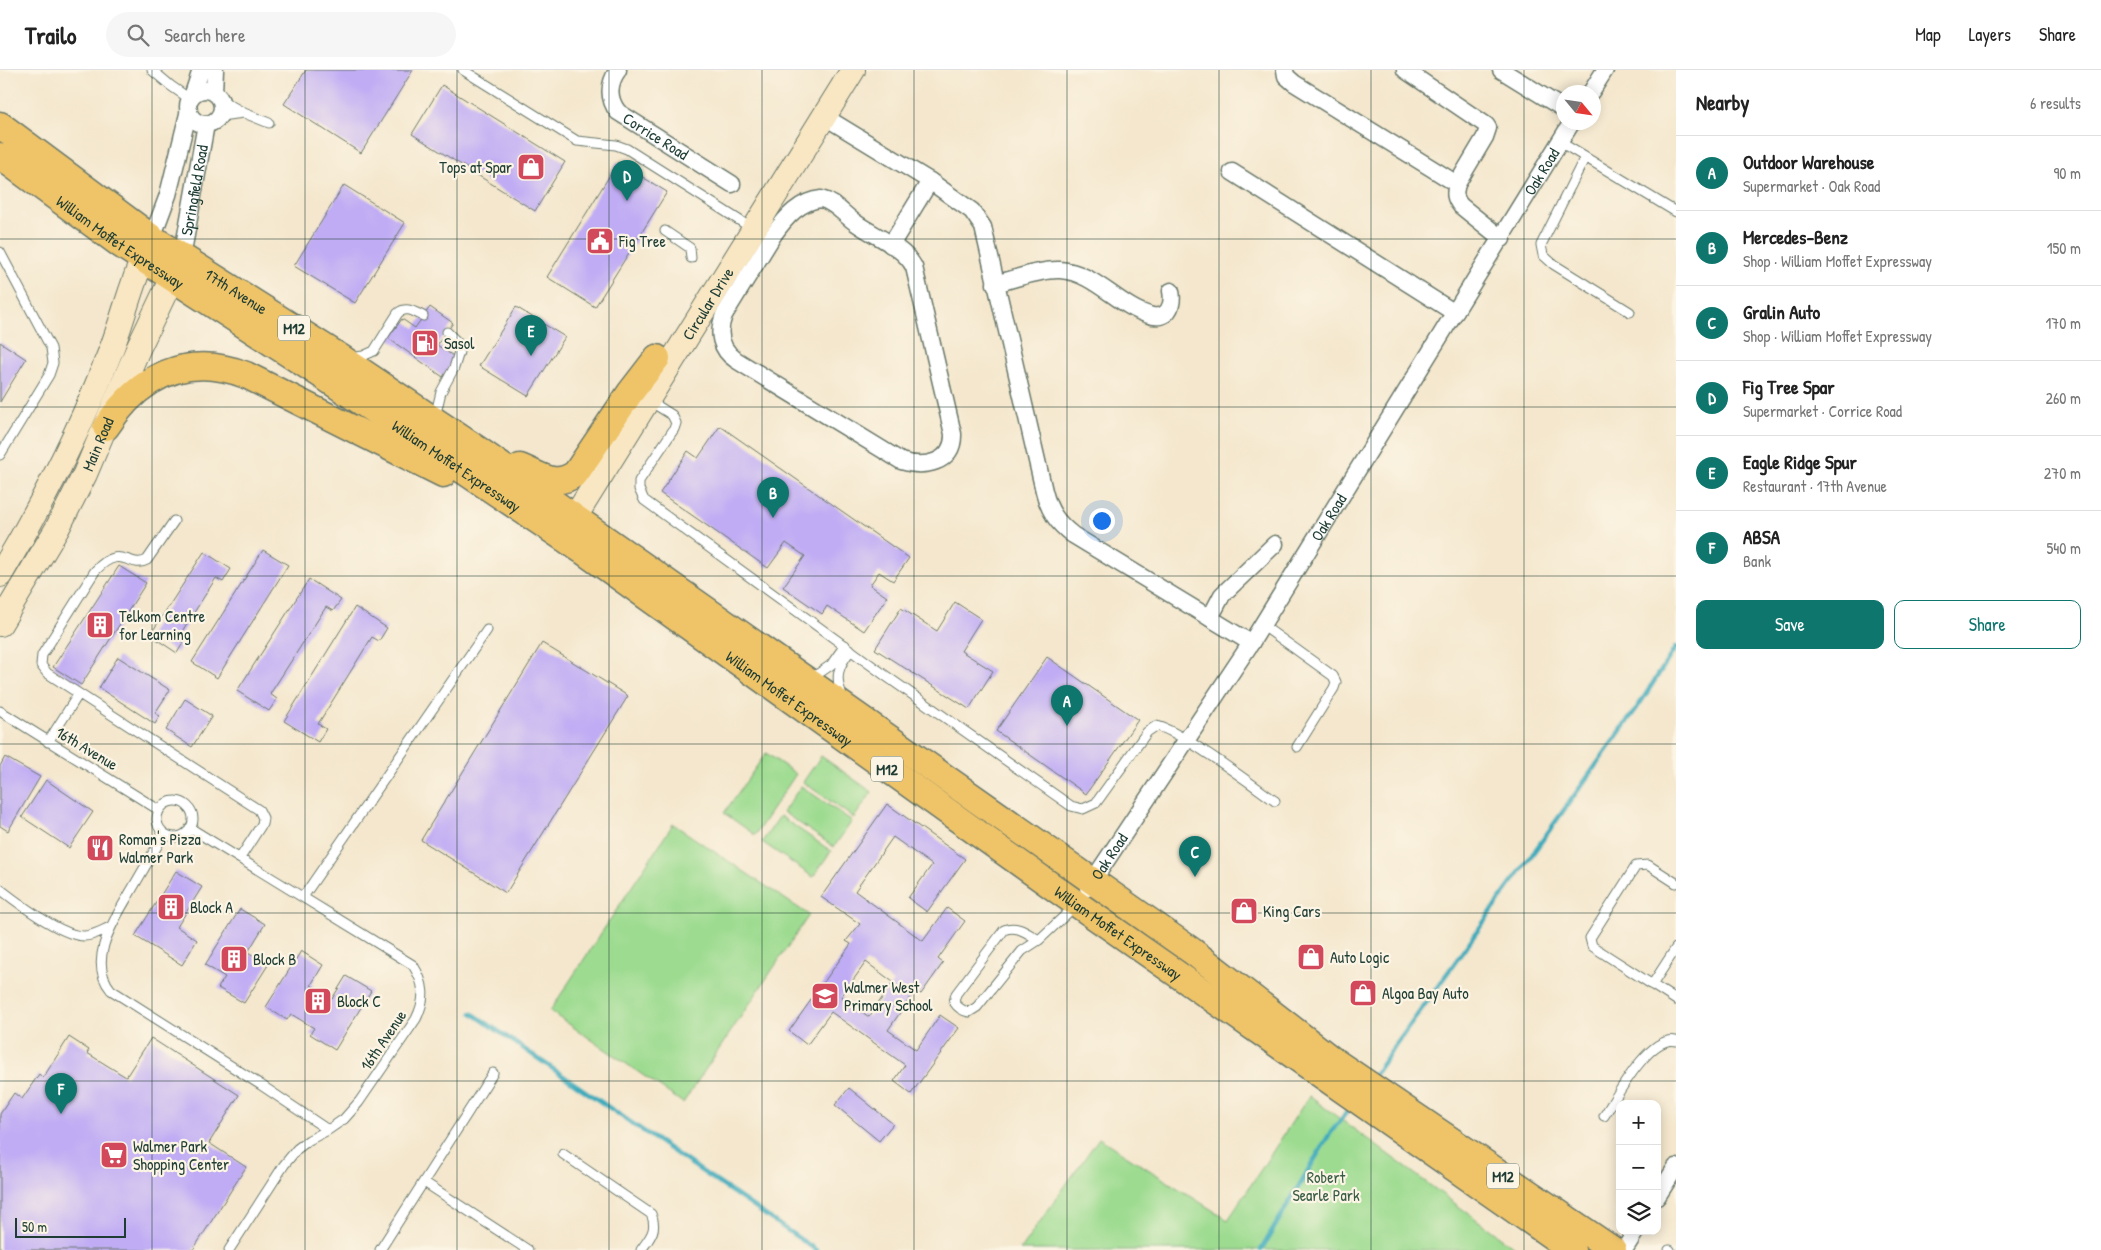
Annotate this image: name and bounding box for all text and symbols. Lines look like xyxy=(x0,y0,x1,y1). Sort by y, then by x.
search box xyxy=(106,12,456,57)
text: Trailo xyxy=(25,19,76,51)
icon: search xyxy=(124,21,152,49)
text: Search here xyxy=(164,22,246,48)
text: Map xyxy=(1915,22,1941,47)
text: Layers xyxy=(1969,22,2011,47)
text: Share xyxy=(2039,22,2076,47)
north arrow xyxy=(1556,85,1601,130)
text: Nearby xyxy=(1696,88,1749,117)
text: 6 results xyxy=(2030,92,2081,114)
street label: Corrice Road xyxy=(619,107,693,165)
street label: Springfield Road xyxy=(175,143,213,237)
street label: Oak Road xyxy=(1519,144,1564,199)
text: Outdoor Warehouse xyxy=(1743,149,1874,175)
shop icon: Tops at Spar xyxy=(516,152,546,182)
place label: Tops at Spar xyxy=(439,156,512,178)
pin: D xyxy=(611,160,643,201)
text: A xyxy=(1708,162,1716,184)
text: 90 m xyxy=(2053,162,2081,184)
text: Supermarket · Oak Road xyxy=(1743,175,1880,197)
street label: William Moffet Expressway xyxy=(52,190,189,294)
text: Mercedes-Benz xyxy=(1743,224,1848,250)
public building icon: Fig Tree xyxy=(585,226,615,256)
place label: Fig Tree xyxy=(618,230,666,252)
text: B xyxy=(1708,237,1716,259)
text: 150 m xyxy=(2047,237,2081,259)
text: Shop · William Moffet Expressway xyxy=(1743,250,1932,272)
street label: 17th Avenue xyxy=(201,263,272,320)
street label: Circular Drive xyxy=(677,263,739,344)
text: Gralin Auto xyxy=(1743,299,1820,325)
text: C xyxy=(1708,312,1716,334)
text: 170 m xyxy=(2046,312,2081,334)
pin: E xyxy=(515,315,547,356)
road number: M12 xyxy=(278,316,310,340)
text: Shop · William Moffet Expressway xyxy=(1743,325,1932,347)
fuel station icon: Sasol xyxy=(410,328,440,358)
place label: Sasol xyxy=(444,332,475,354)
text: Fig Tree Spar xyxy=(1743,374,1835,400)
text: D xyxy=(1708,387,1716,409)
text: 260 m xyxy=(2045,387,2081,409)
text: Supermarket · Corrice Road xyxy=(1743,400,1902,422)
street label: Main Road xyxy=(77,414,119,474)
street label: William Moffet Expressway xyxy=(388,415,526,517)
text: Eagle Ridge Spur xyxy=(1743,449,1857,475)
text: E xyxy=(1708,462,1716,484)
text: 270 m xyxy=(2044,462,2081,484)
text: Restaurant · 17th Avenue xyxy=(1743,475,1887,497)
pin: B xyxy=(757,477,789,518)
street label: Oak Road xyxy=(1306,489,1351,545)
your location xyxy=(1089,508,1115,534)
text: ABSA xyxy=(1743,524,1780,550)
text: F xyxy=(1709,537,1715,559)
text: 540 m xyxy=(2047,537,2081,559)
text: Bank xyxy=(1743,550,1771,572)
button: Save xyxy=(1696,600,1884,649)
button: Share xyxy=(1894,600,2081,649)
place label: Telkom Centre for Learning xyxy=(119,605,206,645)
building icon: Telkom Centre for Learning xyxy=(85,610,115,640)
street label: William Moffet Expressway xyxy=(721,646,857,752)
pin: A xyxy=(1051,685,1083,726)
street label: 16th Avenue xyxy=(52,721,123,775)
road number: M12 xyxy=(871,756,903,782)
place label: Roman's Pizza Walmer Park xyxy=(119,828,201,868)
street label: Oak Road xyxy=(1086,829,1133,884)
restaurant icon: Roman's Pizza Walmer Park xyxy=(85,833,115,863)
pin: C xyxy=(1179,836,1211,877)
street label: William Moffet Expressway xyxy=(1050,880,1187,985)
building icon: Block A xyxy=(156,892,186,922)
place label: Block A xyxy=(190,896,233,918)
shop icon: King Cars xyxy=(1229,896,1259,926)
place label: King Cars xyxy=(1263,900,1320,922)
shop icon: Auto Logic xyxy=(1296,942,1326,972)
building icon: Block B xyxy=(219,944,249,974)
place label: Auto Logic xyxy=(1330,946,1390,968)
place label: Block B xyxy=(253,948,296,970)
place label: Walmer West Primary School xyxy=(844,976,933,1016)
shop icon: Algoa Bay Auto xyxy=(1348,978,1378,1008)
school or university icon: Walmer West Primary School xyxy=(810,981,840,1011)
place label: Algoa Bay Auto xyxy=(1382,982,1469,1004)
building icon: Block C xyxy=(303,986,333,1016)
place label: Block C xyxy=(337,990,381,1012)
street label: 16th Avenue xyxy=(355,1005,412,1075)
pin: F xyxy=(45,1073,77,1114)
map controls xyxy=(1616,1100,1661,1235)
button: + xyxy=(1616,1100,1661,1145)
place label: Walmer Park Shopping Center xyxy=(133,1135,229,1175)
supermarket icon: Walmer Park Shopping Center xyxy=(99,1140,129,1170)
button: − xyxy=(1616,1145,1661,1190)
road number: M12 xyxy=(1487,1164,1519,1188)
park label: Robert Searle Park xyxy=(1292,1166,1360,1206)
button: layers xyxy=(1616,1190,1661,1235)
scale bar xyxy=(15,1215,126,1238)
text: 50 m xyxy=(22,1217,47,1236)

